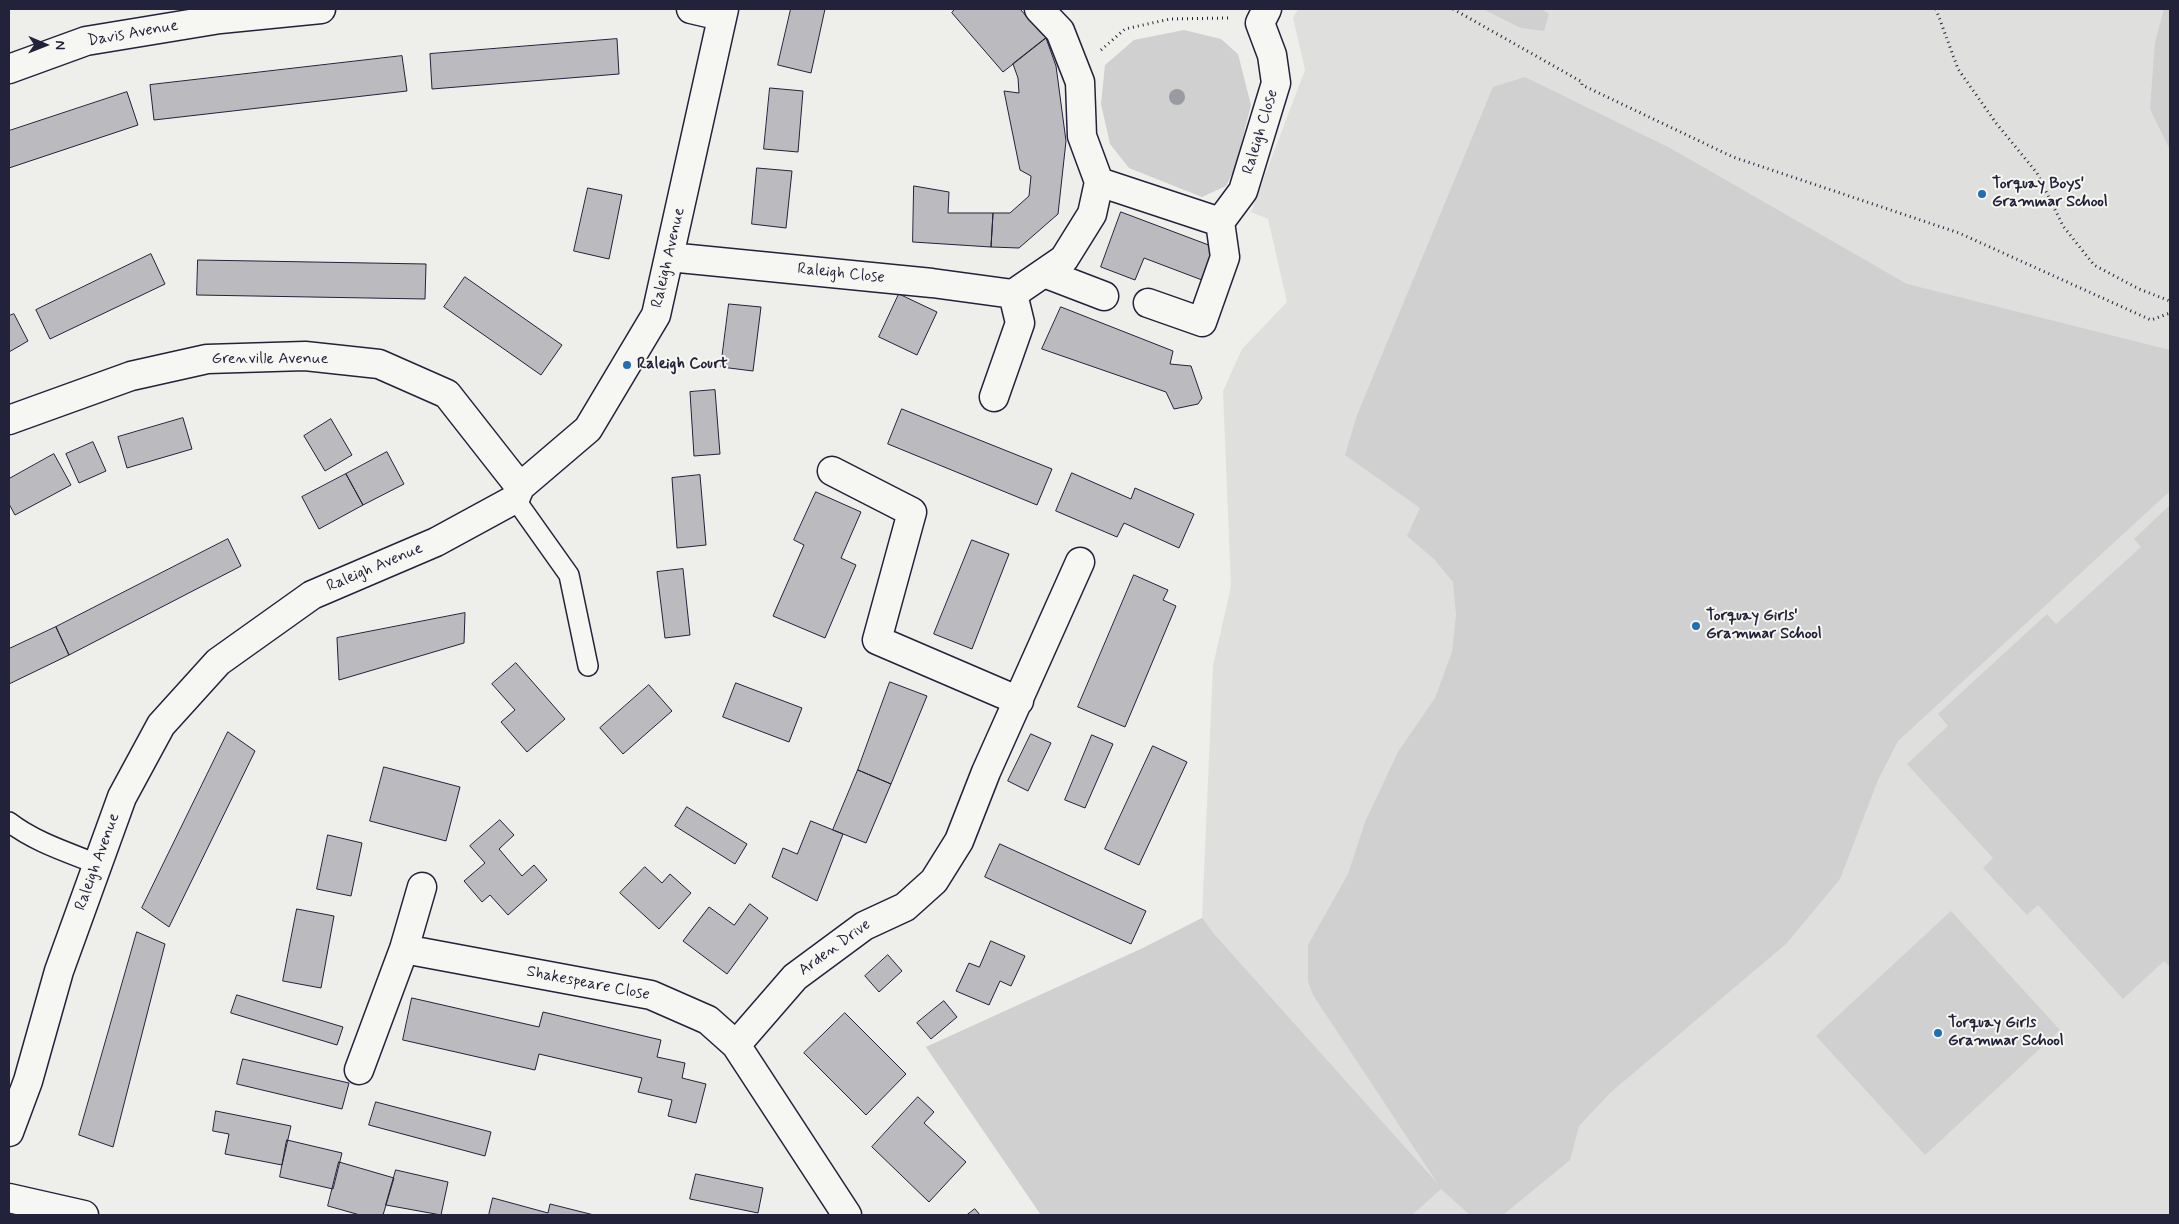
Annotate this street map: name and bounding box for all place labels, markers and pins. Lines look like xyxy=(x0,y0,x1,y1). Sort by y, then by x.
place label: Torquay Boys' Grammar School xyxy=(1992,175,2108,213)
marker: Torquay Boys' Grammar School xyxy=(1976,188,1988,200)
place label: Raleigh Court xyxy=(637,355,728,375)
marker: Raleigh Court xyxy=(621,359,633,371)
place label: Torquay Girls' Grammar School xyxy=(1706,607,1822,645)
marker: Torquay Girls' Grammar School xyxy=(1690,620,1702,632)
place label: Torquay Girls Grammar School xyxy=(1948,1014,2064,1052)
marker: Torquay Girls Grammar School xyxy=(1932,1027,1944,1039)

